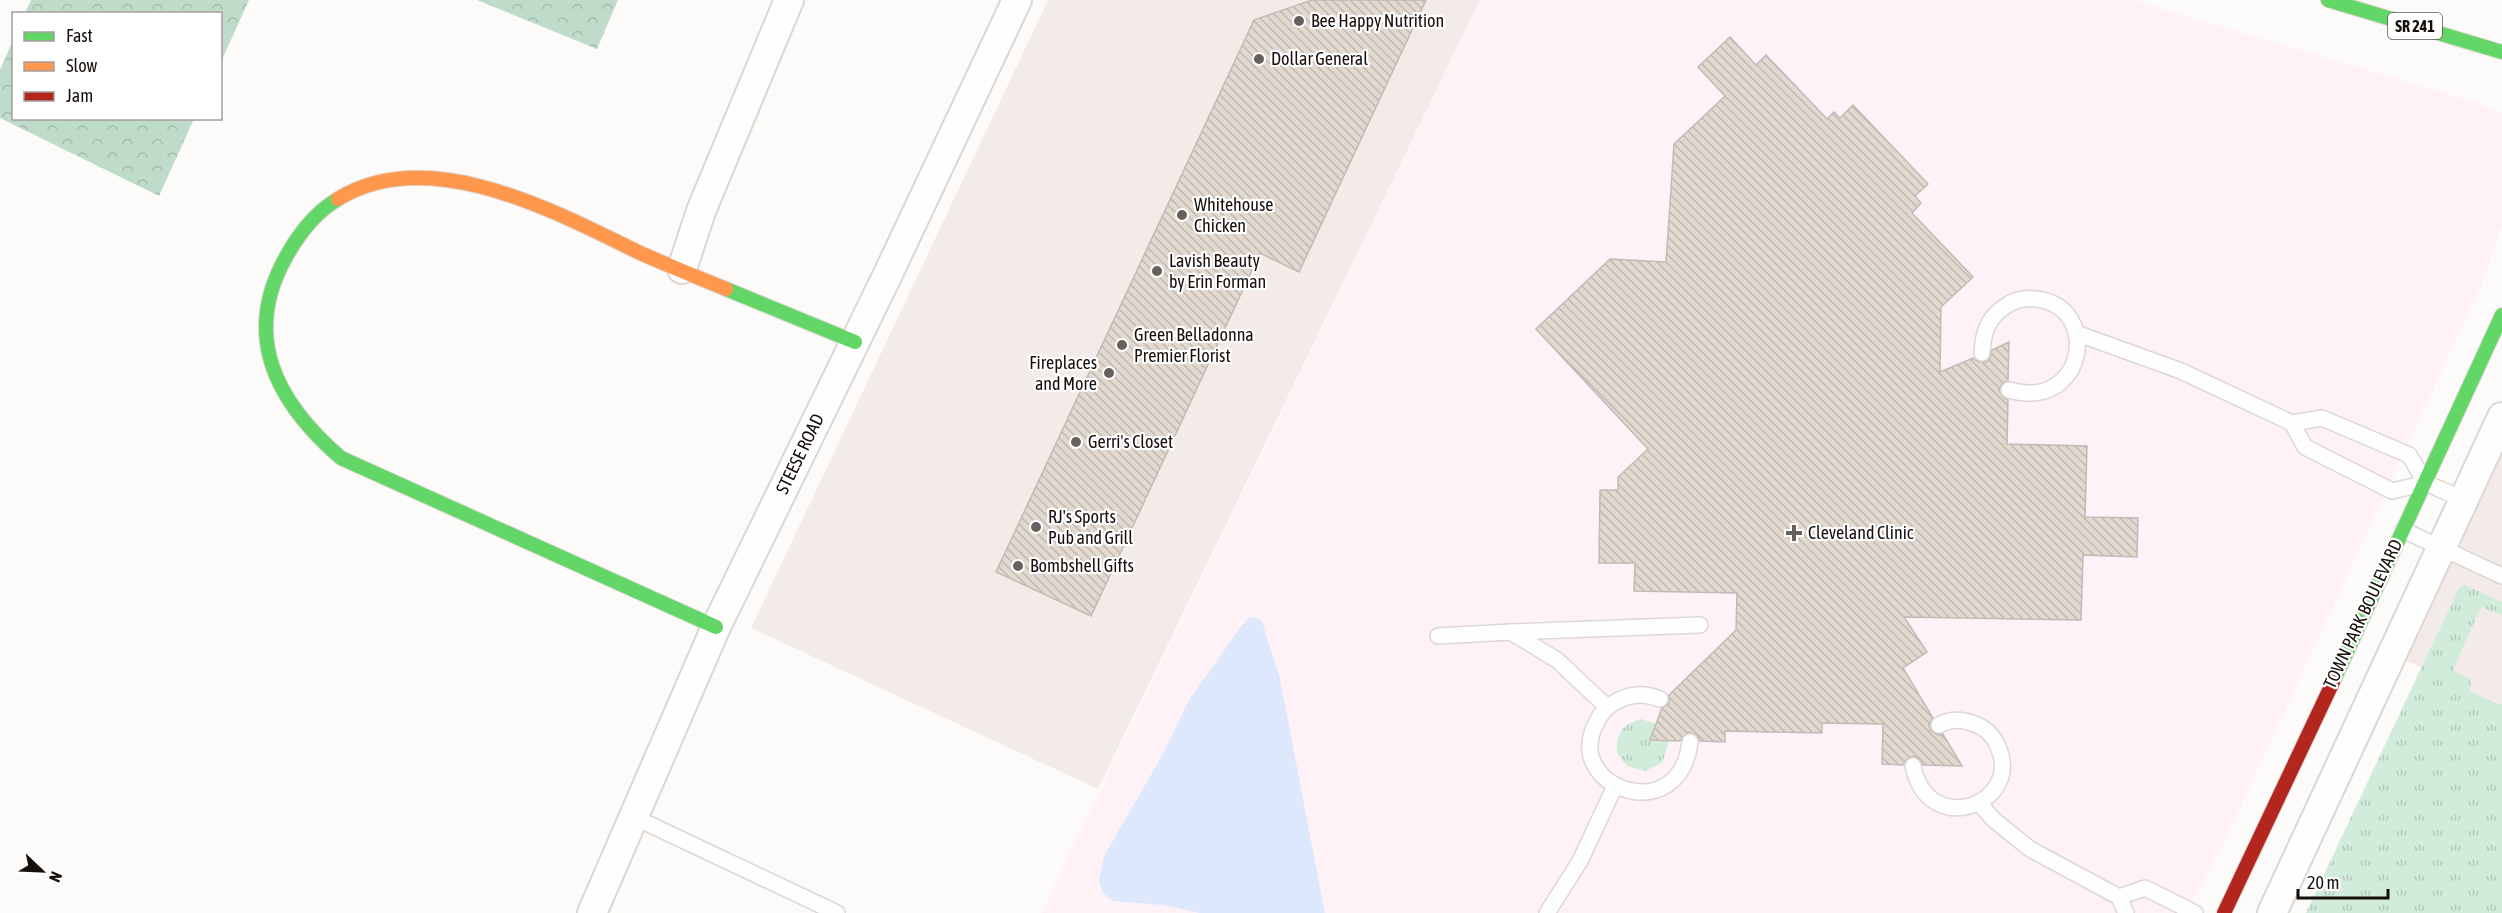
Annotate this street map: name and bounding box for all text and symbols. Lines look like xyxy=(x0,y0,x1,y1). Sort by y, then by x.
place label: Bee Happy Nutrition xyxy=(1311,10,1444,31)
legend xyxy=(12,12,222,120)
road number: SR 241 xyxy=(2388,13,2442,39)
marker: Bee Happy Nutrition xyxy=(1292,14,1306,28)
text: Fast xyxy=(66,25,93,46)
place label: Dollar General xyxy=(1271,48,1368,69)
marker: Dollar General xyxy=(1252,52,1266,66)
text: Slow xyxy=(66,55,97,76)
text: Jam xyxy=(66,85,93,106)
place label: Whitehouse Chicken xyxy=(1194,194,1274,236)
marker: Whitehouse Chicken xyxy=(1175,208,1189,222)
place label: Lavish Beauty by Erin Forman xyxy=(1169,250,1266,292)
marker: Lavish Beauty by Erin Forman xyxy=(1150,264,1164,278)
place label: Green Belladonna Premier Florist xyxy=(1134,324,1254,366)
marker: Green Belladonna Premier Florist xyxy=(1115,338,1129,352)
place label: Fireplaces and More xyxy=(1029,352,1097,394)
marker: Fireplaces and More xyxy=(1102,366,1116,380)
street label: STEESE ROAD xyxy=(771,410,828,497)
place label: Gerri's Closet xyxy=(1088,431,1173,452)
marker: Gerri's Closet xyxy=(1069,435,1083,449)
place label: RJ's Sports Pub and Grill xyxy=(1048,506,1133,548)
marker: RJ's Sports Pub and Grill xyxy=(1029,520,1043,534)
place label: Cleveland Clinic xyxy=(1808,522,1914,543)
marker: Cleveland Clinic xyxy=(1785,524,1803,542)
street label: TOWN PARK BOULEVARD xyxy=(2319,536,2406,692)
place label: Bombshell Gifts xyxy=(1030,555,1134,576)
marker: Bombshell Gifts xyxy=(1011,559,1025,573)
north arrow xyxy=(12,841,72,901)
scale bar xyxy=(2298,862,2388,900)
text: N xyxy=(46,869,66,885)
text: 20 m xyxy=(2307,872,2339,893)

